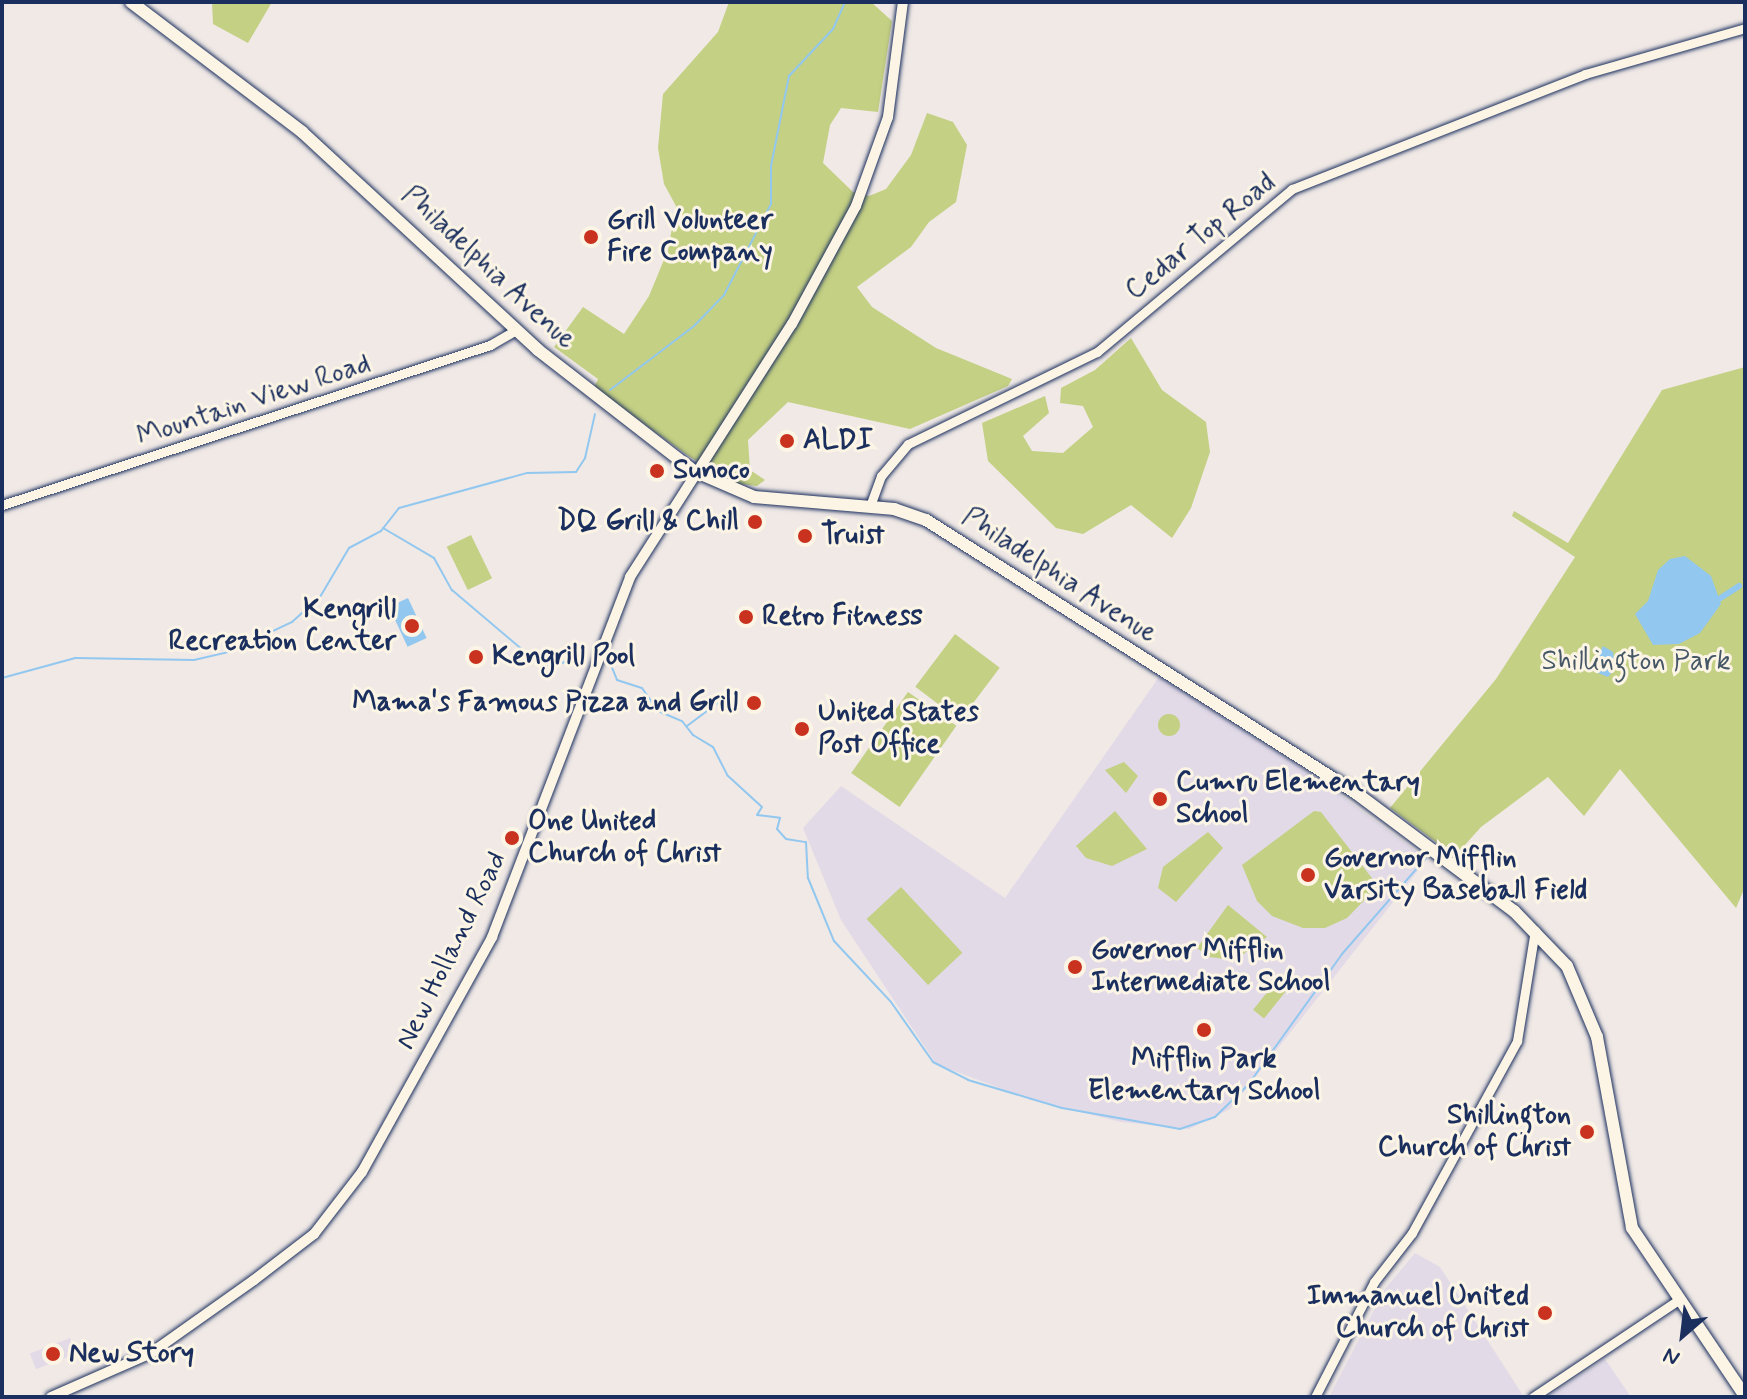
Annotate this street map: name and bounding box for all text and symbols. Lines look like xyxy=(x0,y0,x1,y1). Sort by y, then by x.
street label: Cedar Top Road xyxy=(1119,166,1283,308)
street label: Philadelphia Avenue xyxy=(392,177,584,359)
place label: Grill Volunteer Fire Company xyxy=(607,204,785,270)
marker: Grill Volunteer Fire Company xyxy=(582,228,600,246)
street label: Mountain View Road xyxy=(135,348,373,454)
place label: ALDI xyxy=(803,424,873,458)
marker: ALDI xyxy=(778,432,796,450)
place label: Sunoco xyxy=(673,454,750,488)
marker: Sunoco xyxy=(648,462,666,480)
street label: Philadelphia Avenue xyxy=(953,499,1165,653)
place label: DQ Grill & Chill xyxy=(557,505,739,539)
marker: DQ Grill & Chill xyxy=(746,513,764,531)
place label: Truist xyxy=(821,519,884,553)
marker: Truist xyxy=(796,527,814,545)
place label: Kengrill Recreation Center xyxy=(173,593,396,659)
place label: Retro Fitness xyxy=(762,600,923,634)
marker: Retro Fitness xyxy=(737,608,755,626)
marker: Kengrill Recreation Center xyxy=(403,617,421,635)
place label: Kengrill Pool xyxy=(492,640,635,674)
park label: Shillington Park xyxy=(1542,645,1730,679)
marker: Kengrill Pool xyxy=(467,648,485,666)
place label: Mama's Famous Pizza and Grill xyxy=(360,686,738,720)
marker: Mama's Famous Pizza and Grill xyxy=(745,694,763,712)
place label: United States Post Office xyxy=(818,696,979,762)
marker: United States Post Office xyxy=(793,720,811,738)
place label: Cumru Elementary School xyxy=(1176,766,1418,832)
marker: Cumru Elementary School xyxy=(1151,790,1169,808)
place label: One United Church of Christ xyxy=(528,805,729,871)
marker: One United Church of Christ xyxy=(503,829,521,847)
place label: Governor Mifflin Varsity Baseball Field xyxy=(1324,842,1588,908)
street label: New Holland Road xyxy=(392,851,512,1051)
marker: Governor Mifflin Varsity Baseball Field xyxy=(1299,866,1317,884)
place label: Governor Mifflin Intermediate School xyxy=(1091,934,1330,1000)
marker: Governor Mifflin Intermediate School xyxy=(1066,958,1084,976)
marker: Mifflin Park Elementary School xyxy=(1195,1021,1213,1039)
place label: Mifflin Park Elementary School xyxy=(1088,1043,1320,1109)
place label: Shillington Church of Christ xyxy=(1370,1099,1571,1165)
marker: Shillington Church of Christ xyxy=(1578,1123,1596,1141)
place label: Immanuel United Church of Christ xyxy=(1310,1280,1529,1346)
north arrow xyxy=(1643,1295,1723,1375)
marker: Immanuel United Church of Christ xyxy=(1536,1304,1554,1322)
place label: New Story xyxy=(69,1337,190,1371)
text: N xyxy=(1659,1340,1685,1372)
marker: New Story xyxy=(44,1345,62,1363)

